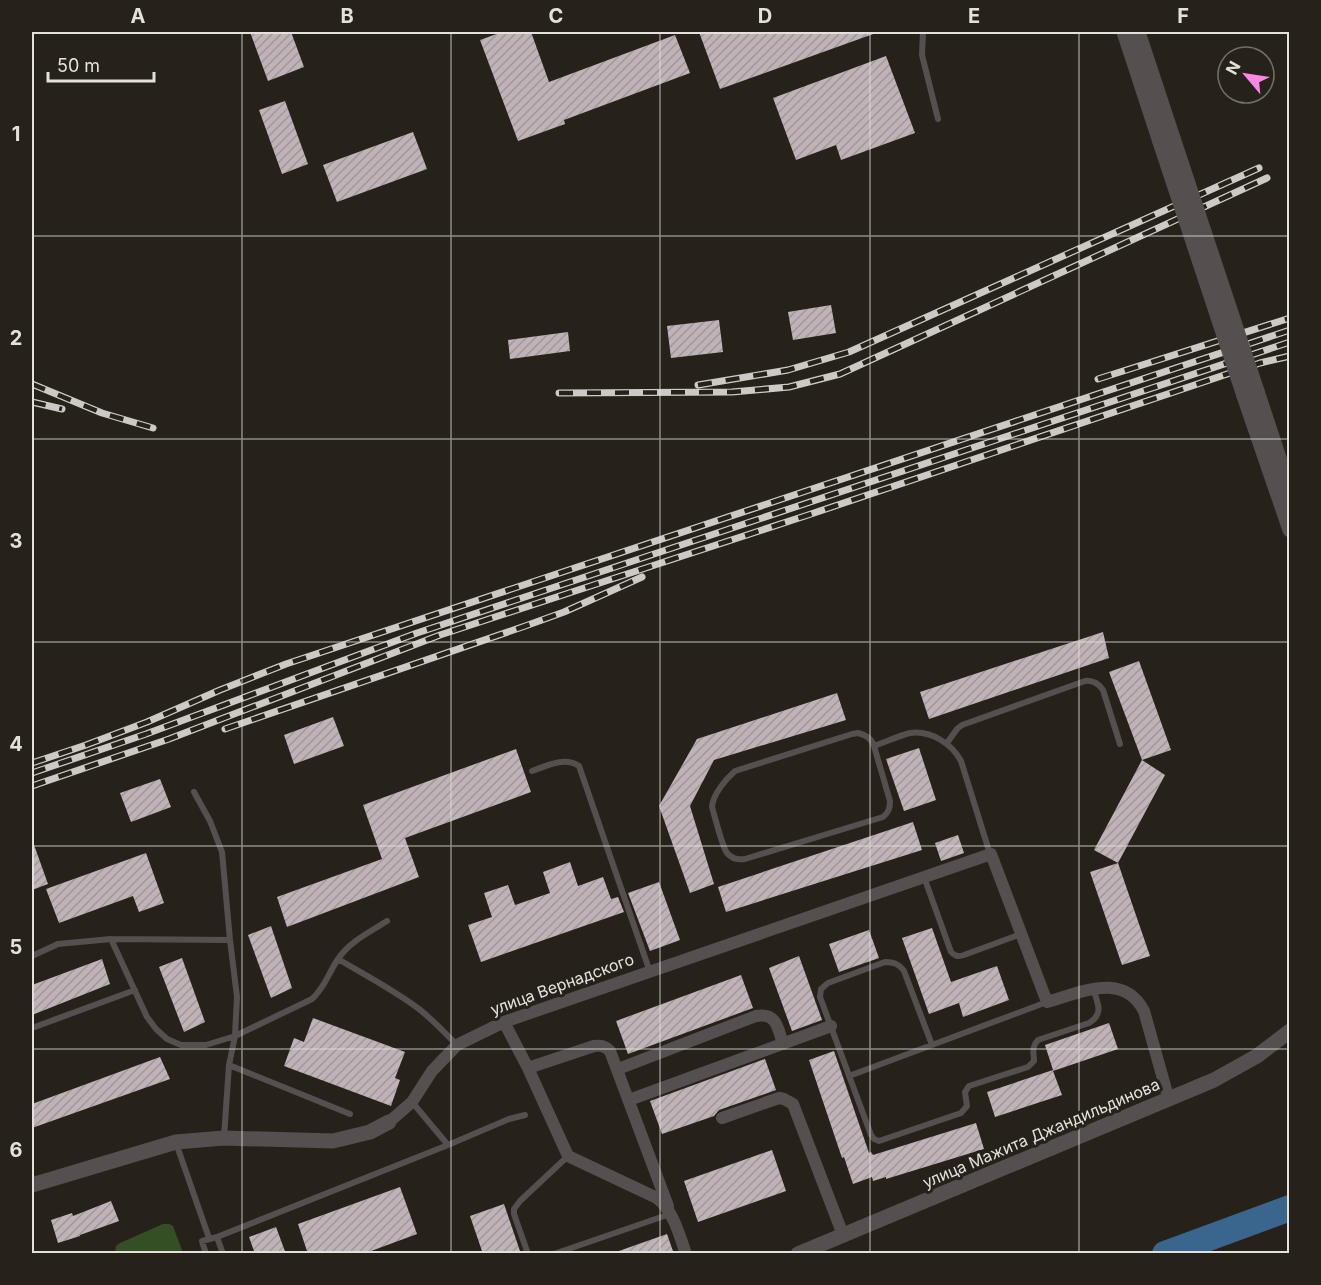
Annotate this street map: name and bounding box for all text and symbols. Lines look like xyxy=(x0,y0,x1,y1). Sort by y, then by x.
text: A xyxy=(131,4,146,28)
text: B xyxy=(340,4,354,28)
text: C xyxy=(549,4,563,28)
text: D xyxy=(758,4,772,28)
text: E xyxy=(968,4,980,28)
text: F xyxy=(1177,4,1189,28)
scale bar xyxy=(48,45,154,83)
north arrow xyxy=(1216,45,1276,105)
text: 50 m xyxy=(57,55,100,76)
text: N xyxy=(1221,58,1245,78)
text: 1 xyxy=(12,122,20,146)
text: 2 xyxy=(10,326,22,350)
text: 3 xyxy=(10,529,22,553)
text: 4 xyxy=(9,732,23,756)
text: 5 xyxy=(10,935,22,959)
street label: улица Вернадского xyxy=(487,949,637,1019)
street label: улица Мажита Джандильдинова xyxy=(919,1074,1163,1192)
text: 6 xyxy=(10,1138,23,1162)

